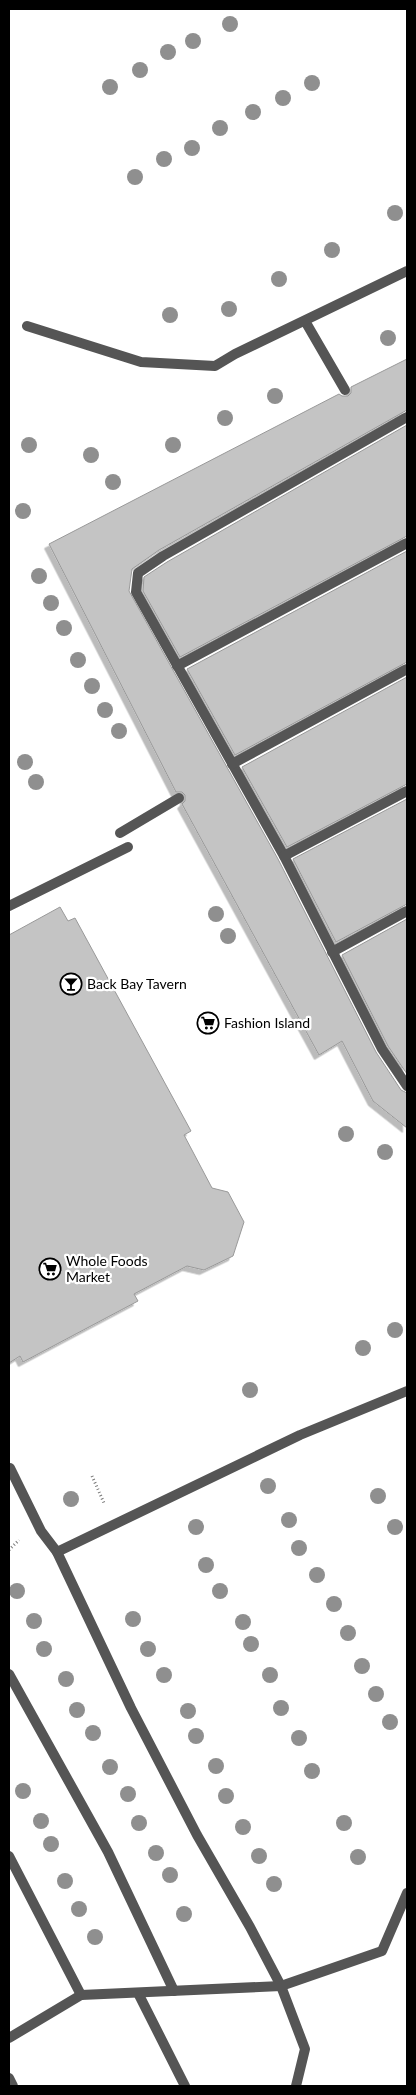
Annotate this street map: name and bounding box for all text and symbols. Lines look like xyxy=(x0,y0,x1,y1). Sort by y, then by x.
bar icon: Back Bay Tavern xyxy=(59,972,83,996)
place label: Back Bay Tavern xyxy=(87,975,187,992)
supermarket icon: Fashion Island xyxy=(196,1011,220,1035)
place label: Fashion Island xyxy=(224,1014,310,1031)
place label: Whole Foods Market xyxy=(66,1252,148,1285)
supermarket icon: Whole Foods Market xyxy=(38,1257,62,1281)

